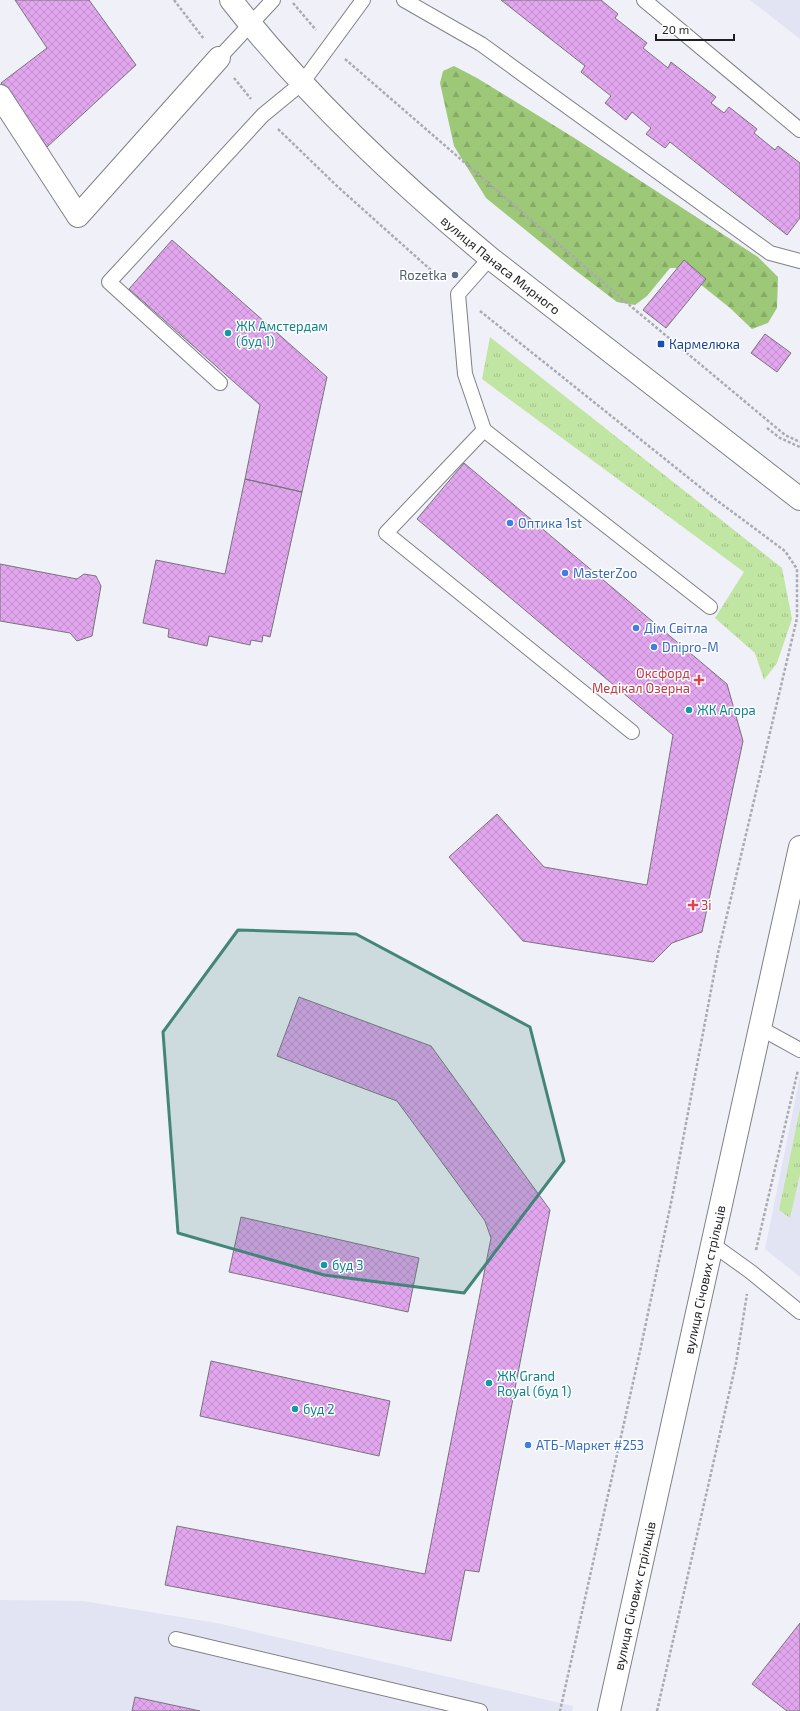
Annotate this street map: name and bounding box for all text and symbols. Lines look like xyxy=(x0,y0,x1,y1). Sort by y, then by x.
scale bar xyxy=(656,16,734,42)
text: 20 m xyxy=(662,22,689,36)
street label: вулиця Панаса Мирного xyxy=(438,212,564,318)
place label: Rozetka xyxy=(399,267,447,283)
marker: Rozetka xyxy=(450,270,460,280)
place label: ЖК Амстердам (буд 1) xyxy=(236,318,328,349)
marker: ЖК Амстердам (буд 1) xyxy=(223,328,233,338)
place label: Кармелюка xyxy=(669,336,740,352)
marker: Кармелюка xyxy=(656,339,666,349)
place label: Оптика 1st xyxy=(518,515,582,531)
marker: Оптика 1st xyxy=(505,518,515,528)
place label: MasterZoo xyxy=(573,565,637,581)
marker: MasterZoo xyxy=(560,568,570,578)
place label: Дім Світла xyxy=(644,620,708,636)
marker: Дім Світла xyxy=(631,623,641,633)
place label: Dnipro-M xyxy=(662,639,719,655)
marker: Dnipro-M xyxy=(649,642,659,652)
place label: Оксфорд Медікал Озерна xyxy=(592,665,690,696)
marker: Оксфорд Медікал Озерна xyxy=(693,674,705,686)
place label: ЖК Агора xyxy=(697,702,756,718)
marker: ЖК Агора xyxy=(684,705,694,715)
place label: 3і xyxy=(701,897,712,913)
marker: 3і xyxy=(688,900,698,910)
street label: вулиця Січових стрільців xyxy=(680,1204,729,1355)
place label: буд 3 xyxy=(332,1257,364,1273)
marker: буд 3 xyxy=(319,1260,329,1270)
place label: ЖК Grand Royal (буд 1) xyxy=(497,1368,571,1399)
marker: ЖК Grand Royal (буд 1) xyxy=(484,1378,494,1388)
place label: буд 2 xyxy=(303,1401,335,1417)
marker: буд 2 xyxy=(290,1404,300,1414)
place label: АТБ-Маркет #253 xyxy=(536,1437,644,1453)
marker: АТБ-Маркет #253 xyxy=(523,1440,533,1450)
street label: вулиця Січових стрільців xyxy=(610,1520,659,1672)

